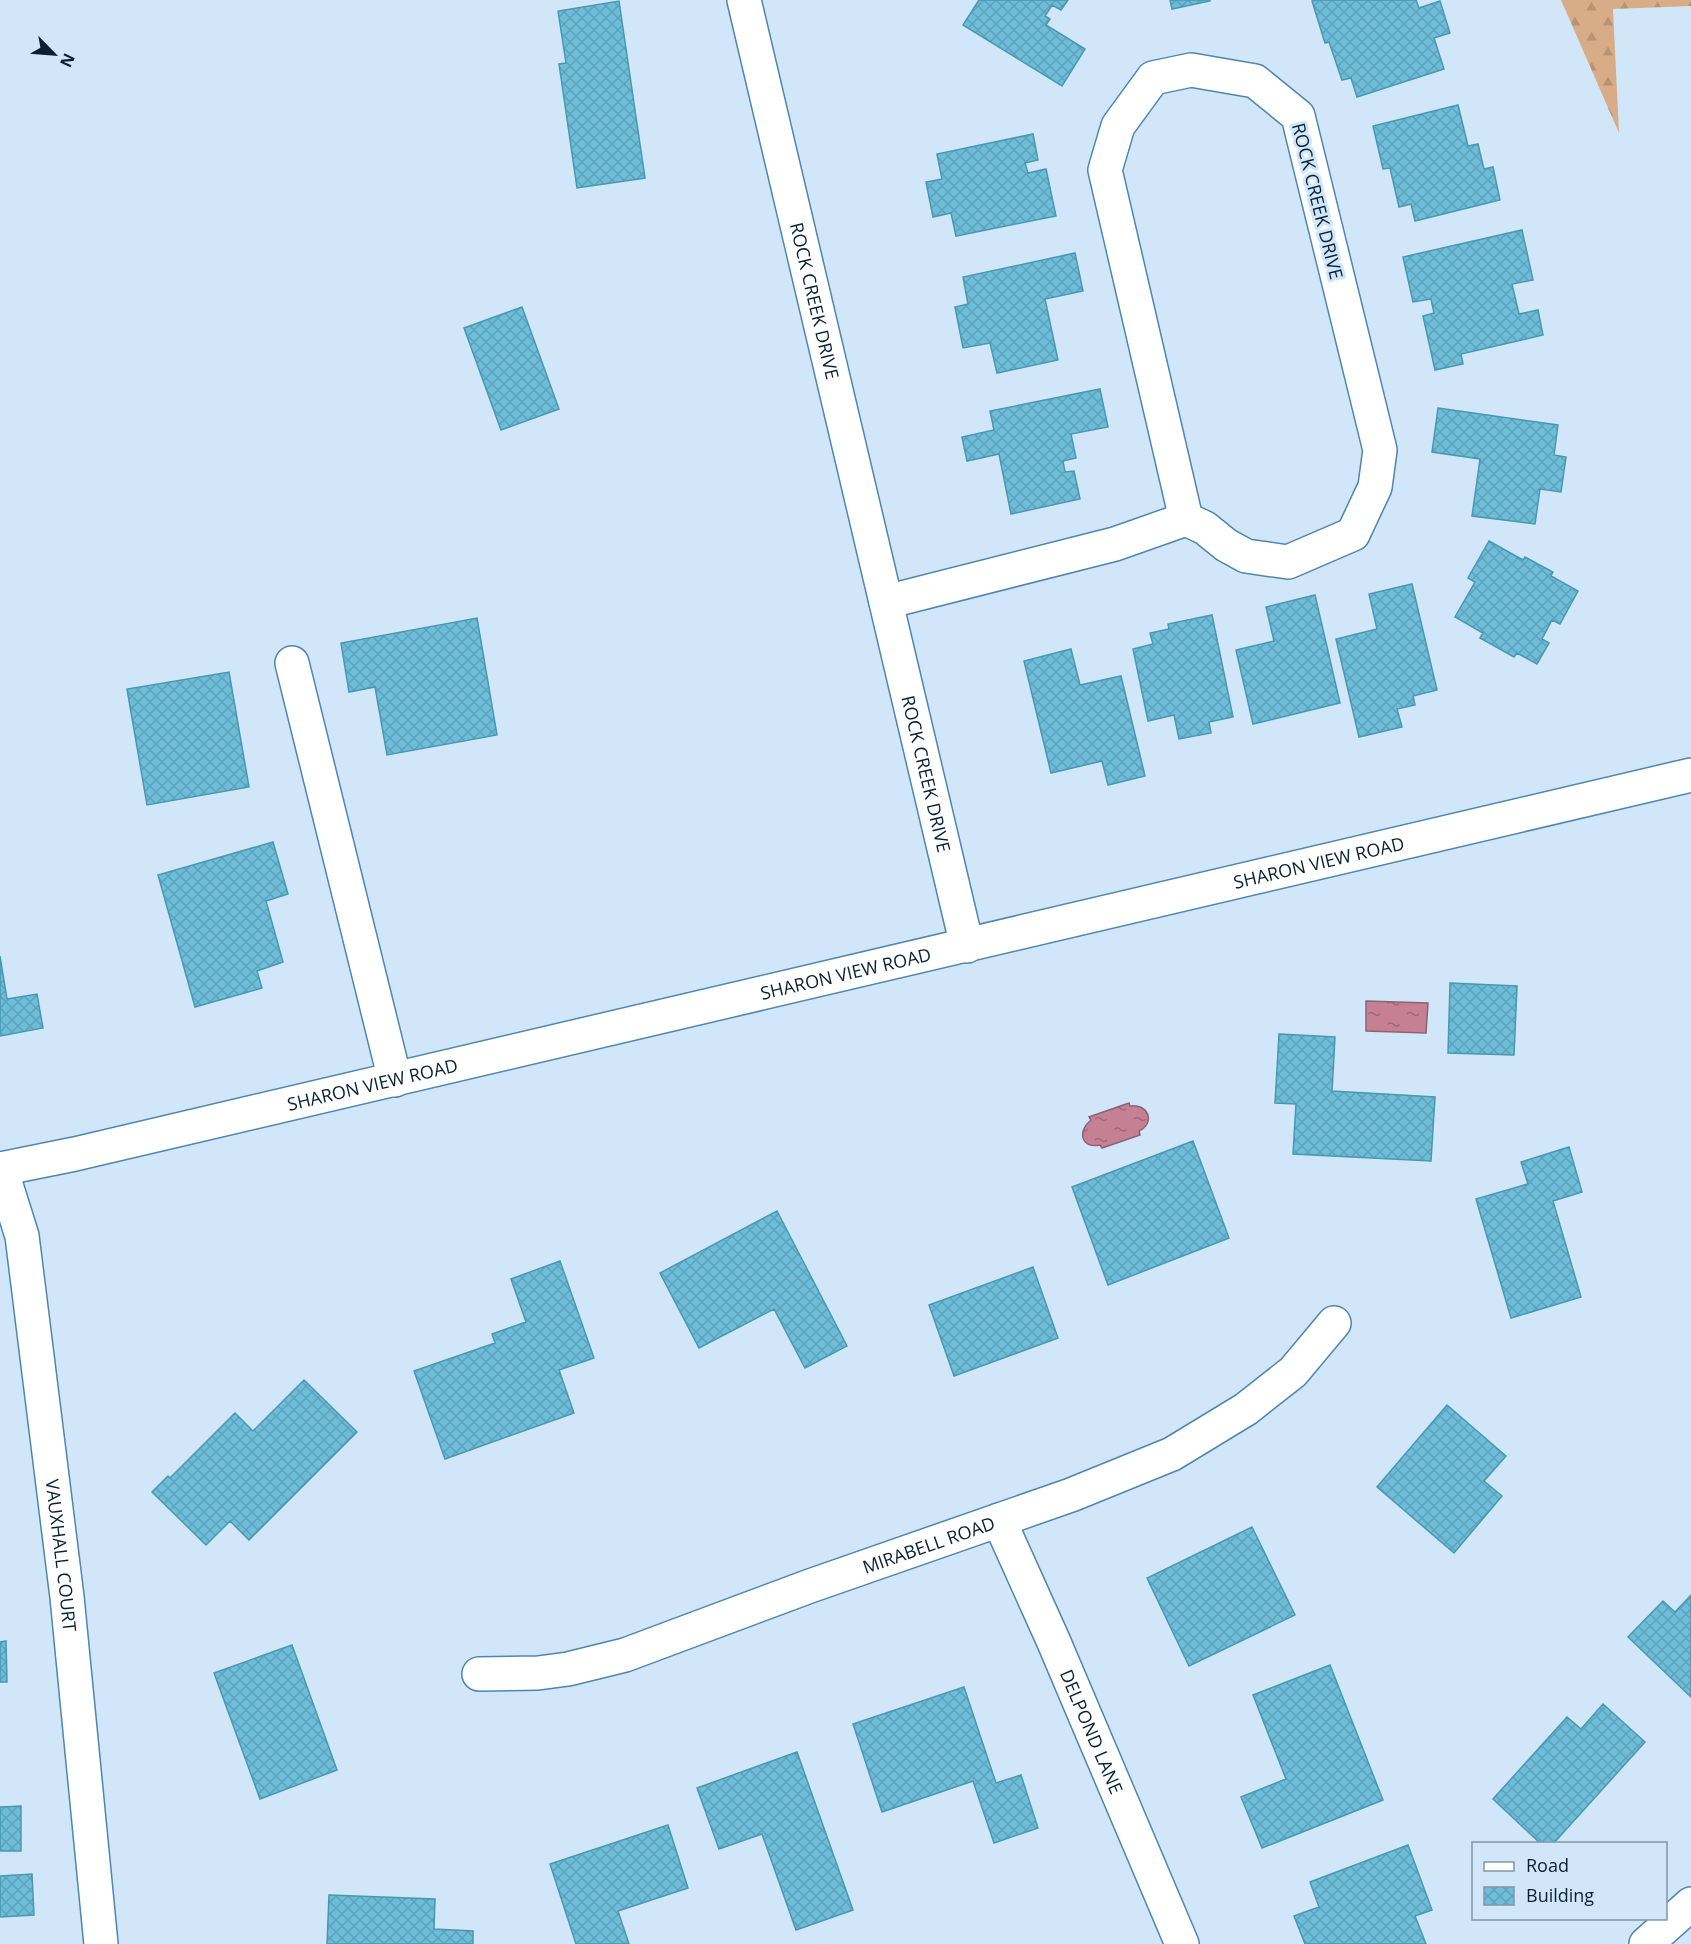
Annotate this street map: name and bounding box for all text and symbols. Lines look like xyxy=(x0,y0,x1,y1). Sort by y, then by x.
north arrow xyxy=(24,24,84,84)
text: N xyxy=(55,50,80,71)
street label: ROCK CREEK DRIVE xyxy=(1287,120,1349,282)
street label: ROCK CREEK DRIVE xyxy=(785,220,845,382)
street label: ROCK CREEK DRIVE xyxy=(896,693,956,855)
street label: SHARON VIEW ROAD xyxy=(1231,831,1406,894)
street label: SHARON VIEW ROAD xyxy=(758,942,933,1005)
street label: SHARON VIEW ROAD xyxy=(285,1053,460,1116)
street label: VAUXHALL COURT xyxy=(40,1478,82,1633)
street label: MIRABELL ROAD xyxy=(859,1511,998,1579)
street label: DELPOND LANE xyxy=(1055,1666,1129,1797)
legend xyxy=(1472,1842,1667,1920)
text: Road xyxy=(1526,1853,1569,1877)
text: Building xyxy=(1526,1883,1594,1907)

